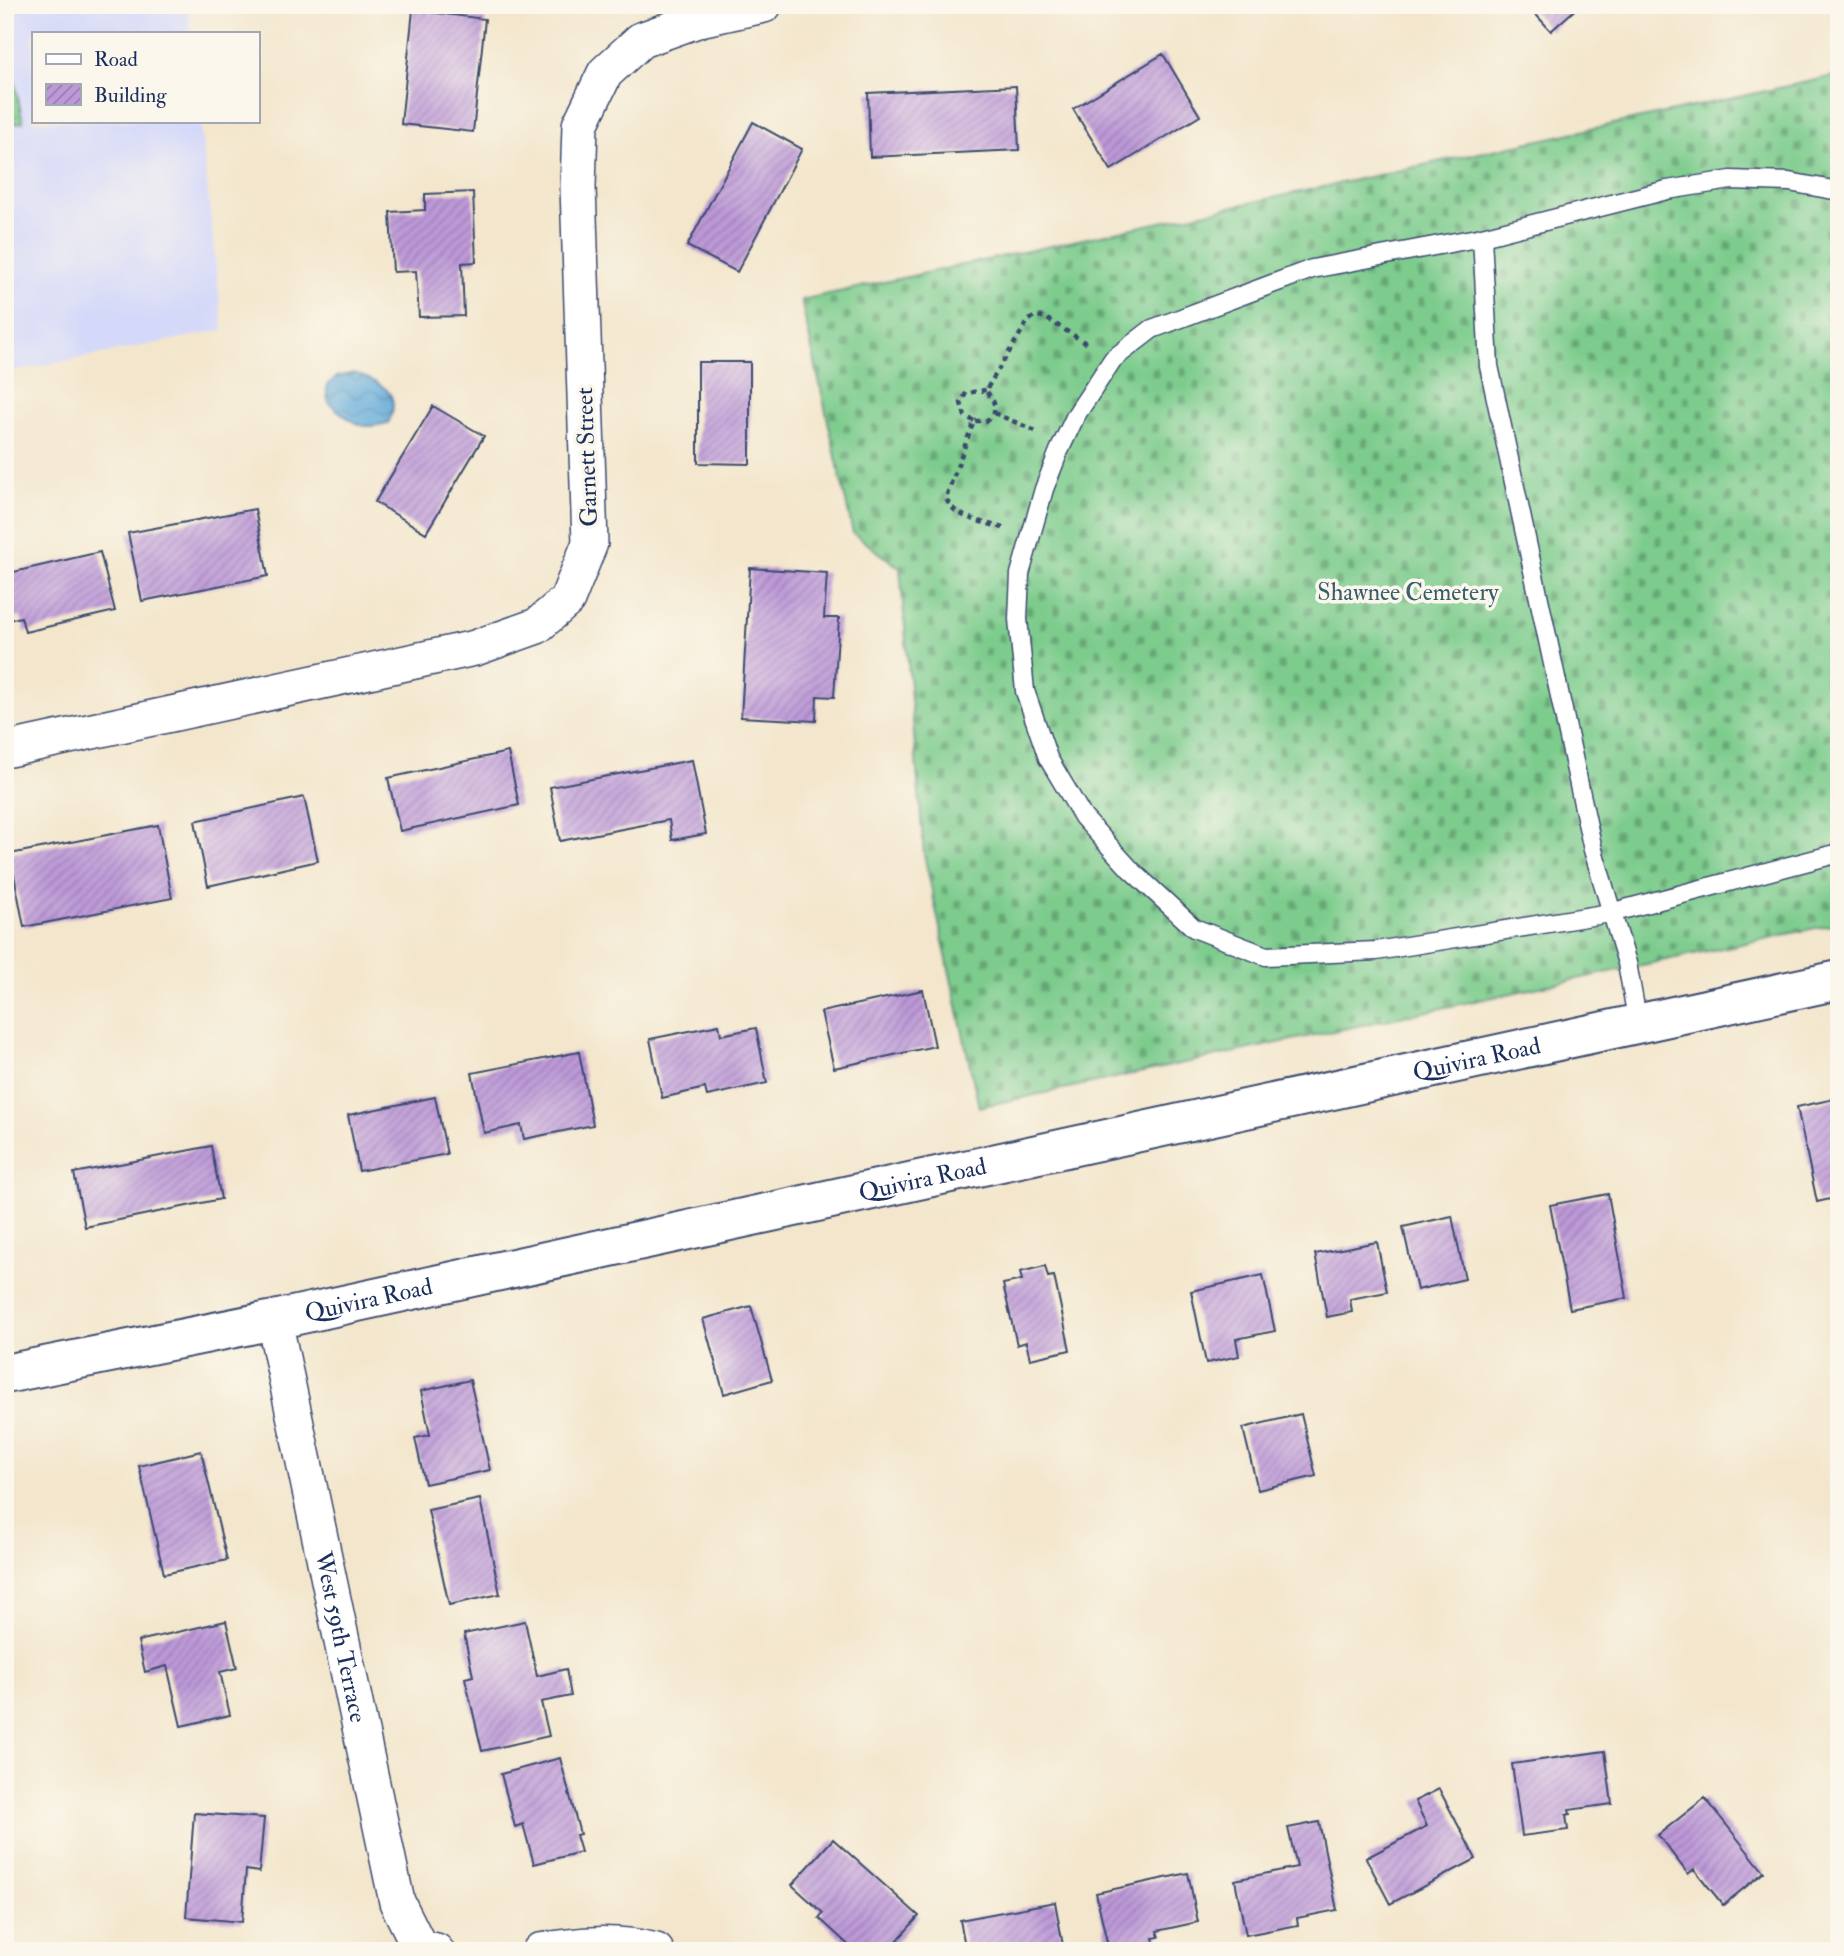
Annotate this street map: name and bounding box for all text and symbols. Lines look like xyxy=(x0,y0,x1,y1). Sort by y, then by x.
legend xyxy=(32,32,259,122)
text: Road xyxy=(94,46,139,73)
text: Building xyxy=(94,82,167,109)
street label: Garnett Street xyxy=(569,386,605,527)
park label: Shawnee Cemetery xyxy=(1317,577,1499,608)
street label: Quivira Road xyxy=(1410,1030,1543,1088)
street label: Quivira Road xyxy=(856,1150,989,1208)
street label: Quivira Road xyxy=(302,1271,435,1328)
street label: West 59th Terrace xyxy=(308,1548,374,1725)

